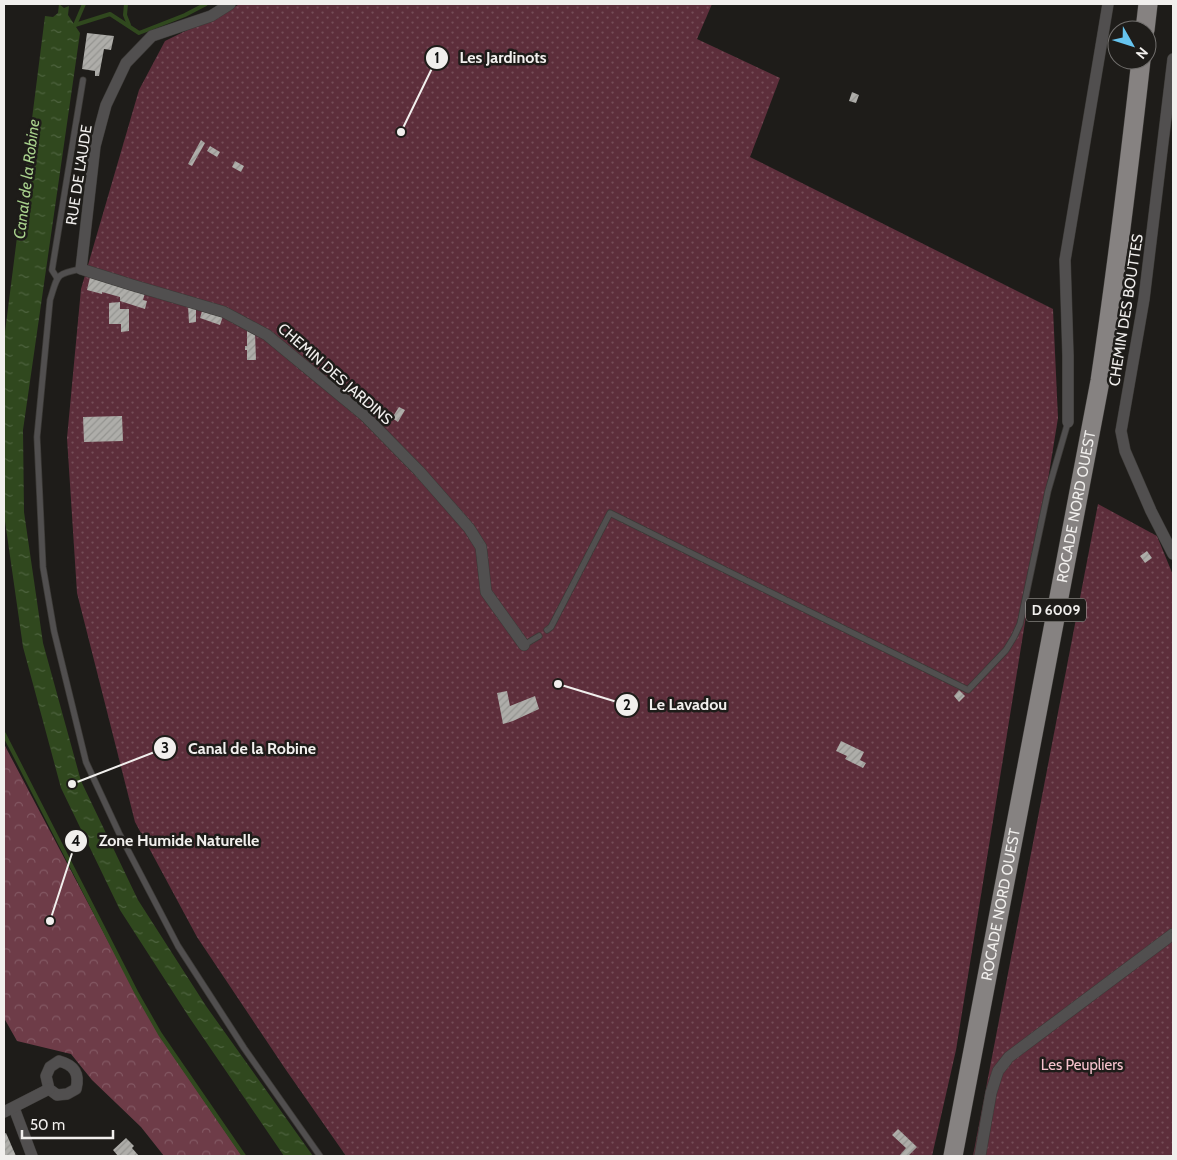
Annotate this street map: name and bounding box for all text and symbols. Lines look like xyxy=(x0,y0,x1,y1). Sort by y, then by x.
north arrow xyxy=(1107,20,1157,70)
callout: Les Jardinots xyxy=(424,42,556,73)
text: N xyxy=(1132,44,1152,63)
text: Les Jardinots xyxy=(459,48,547,67)
text: 1 xyxy=(434,49,440,67)
water label: Canal de la Robine xyxy=(10,118,43,240)
street label: RUE DE L'AUDE xyxy=(62,124,96,226)
street label: CHEMIN DES BOUTTES xyxy=(1105,232,1147,387)
street label: CHEMIN DES JARDINS xyxy=(274,319,396,429)
street label: ROCADE NORD OUEST xyxy=(1053,429,1099,584)
road number: D 6009 xyxy=(1026,598,1086,622)
callout: Le Lavadou xyxy=(614,689,738,720)
text: Le Lavadou xyxy=(649,695,727,714)
text: 2 xyxy=(623,696,631,714)
callout: Canal de la Robine xyxy=(153,733,326,764)
text: 3 xyxy=(161,739,169,757)
text: Canal de la Robine xyxy=(188,739,316,758)
callout: Zone Humide Naturelle xyxy=(63,825,269,856)
street label: ROCADE NORD OUEST xyxy=(977,827,1024,982)
text: Zone Humide Naturelle xyxy=(99,831,259,850)
text: 4 xyxy=(71,832,81,850)
park label: Les Peupliers xyxy=(1041,1056,1123,1074)
scale bar xyxy=(22,1108,114,1140)
text: 50 m xyxy=(30,1116,65,1134)

